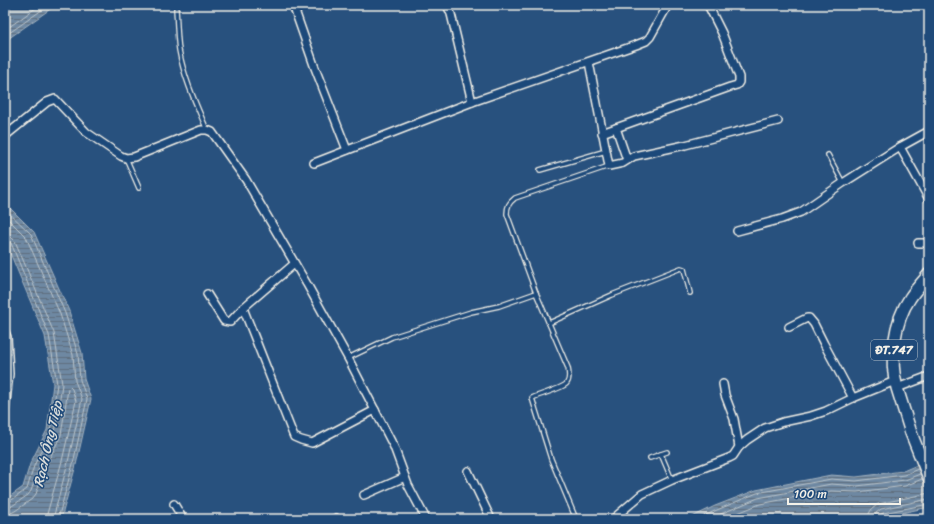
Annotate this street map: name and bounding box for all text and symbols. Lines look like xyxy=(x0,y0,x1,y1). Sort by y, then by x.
road number: ĐT.747 xyxy=(871,340,917,360)
water label: Rạch Ông Tiệp xyxy=(26,397,70,489)
scale bar xyxy=(788,480,900,506)
text: 100 m xyxy=(794,483,827,505)

